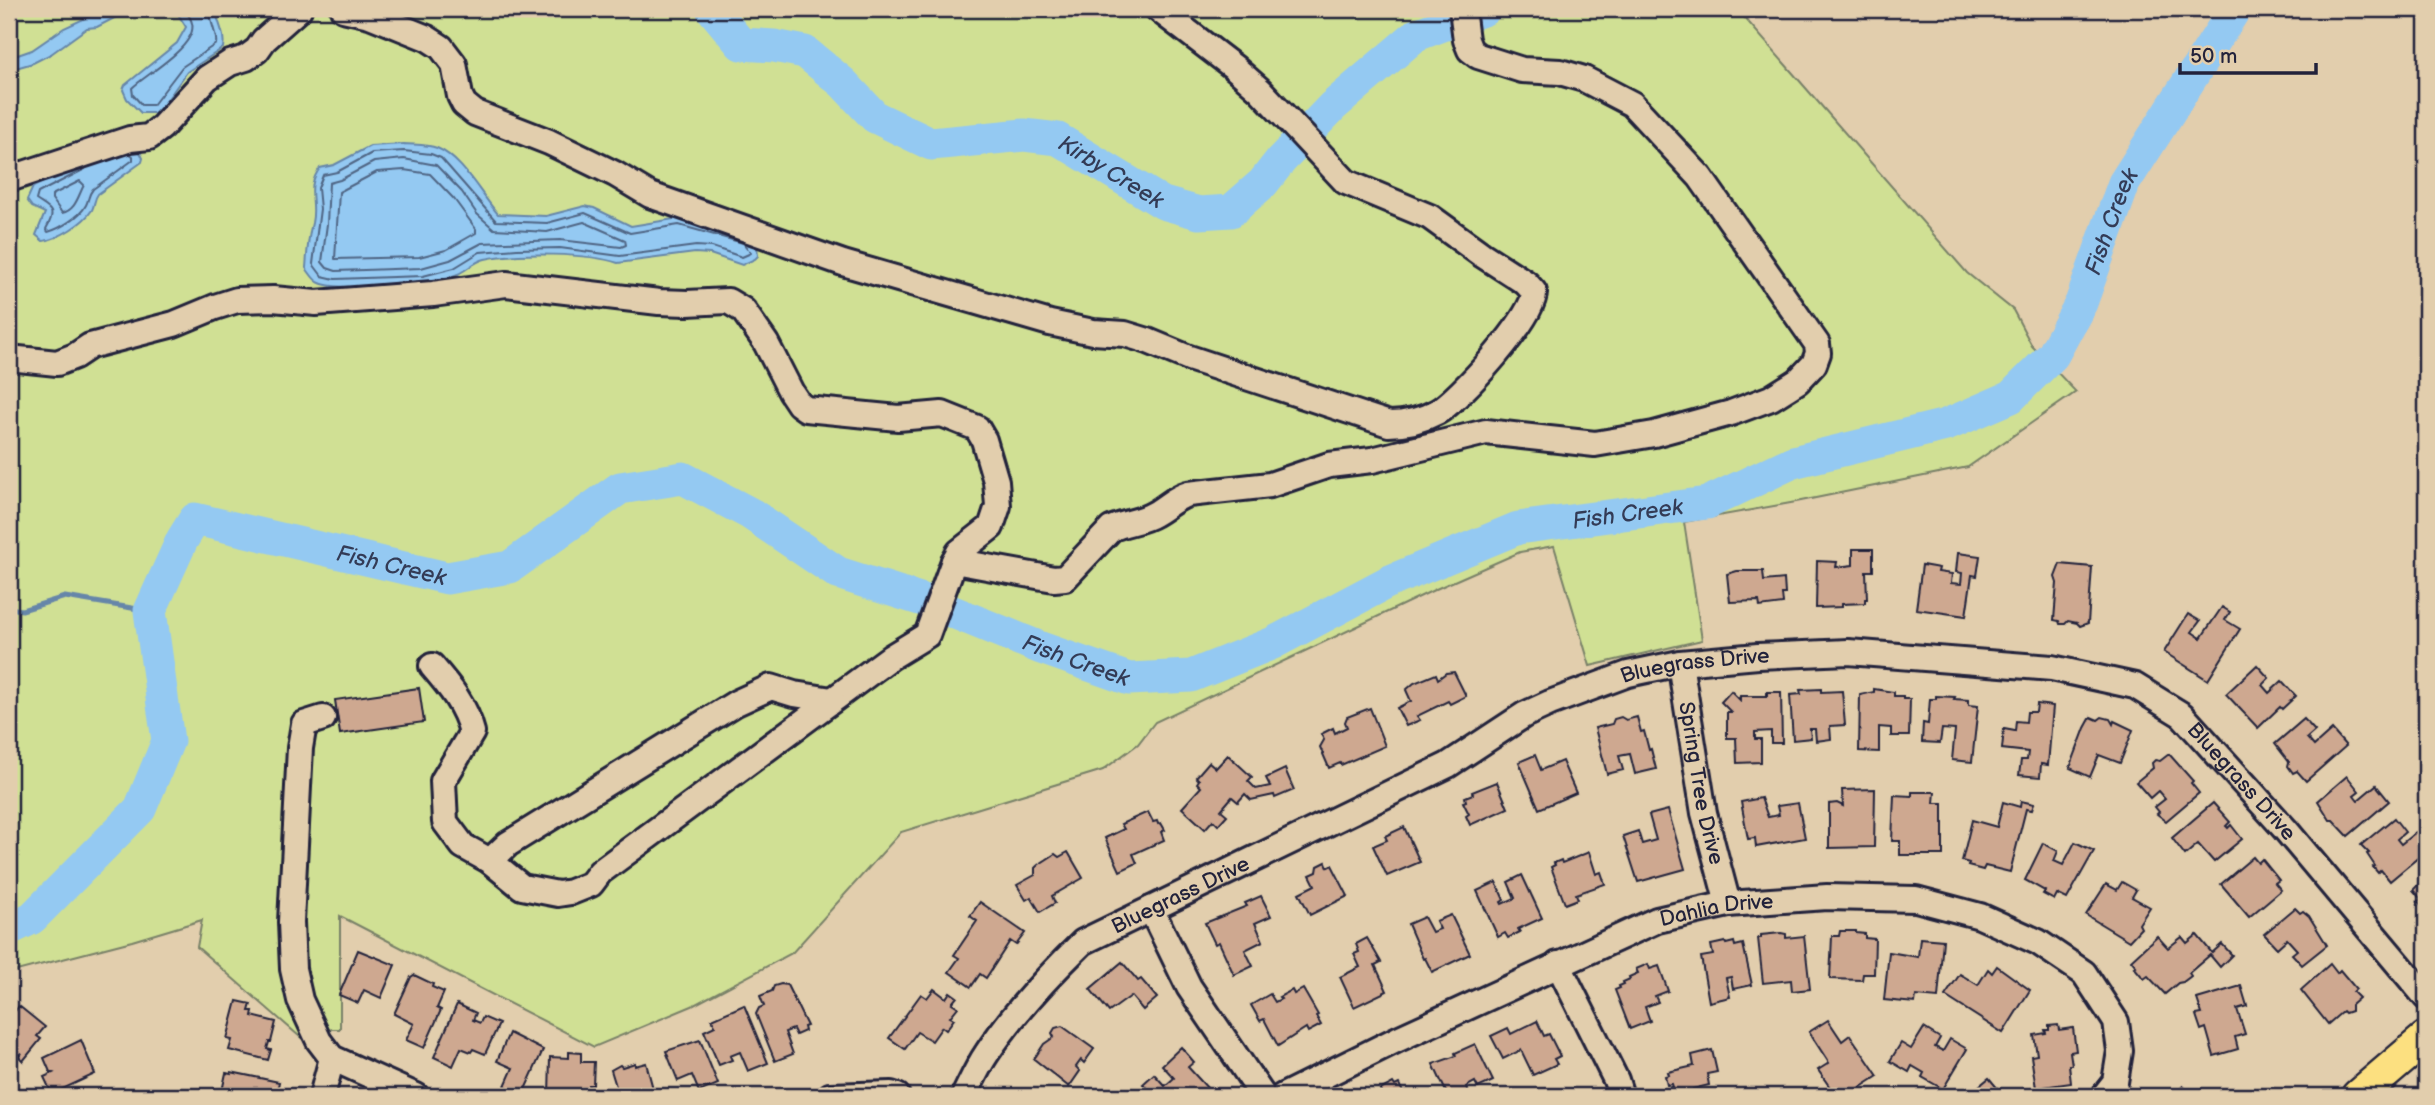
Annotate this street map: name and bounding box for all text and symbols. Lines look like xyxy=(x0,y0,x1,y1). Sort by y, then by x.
scale bar xyxy=(2180,32,2316,76)
text: 50 m xyxy=(2190,44,2237,69)
water label: Kirby Creek xyxy=(1053,130,1169,215)
water label: Fish Creek xyxy=(2079,163,2145,279)
water label: Fish Creek xyxy=(1570,493,1685,536)
water label: Fish Creek xyxy=(334,540,449,592)
water label: Fish Creek xyxy=(1018,629,1134,693)
street label: Bluegrass Drive xyxy=(1617,644,1770,689)
street label: Spring Tree Drive xyxy=(1673,700,1729,867)
street label: Bluegrass Drive xyxy=(2182,717,2301,846)
street label: Bluegrass Drive xyxy=(1107,851,1254,939)
street label: Dahlia Drive xyxy=(1657,889,1774,932)

